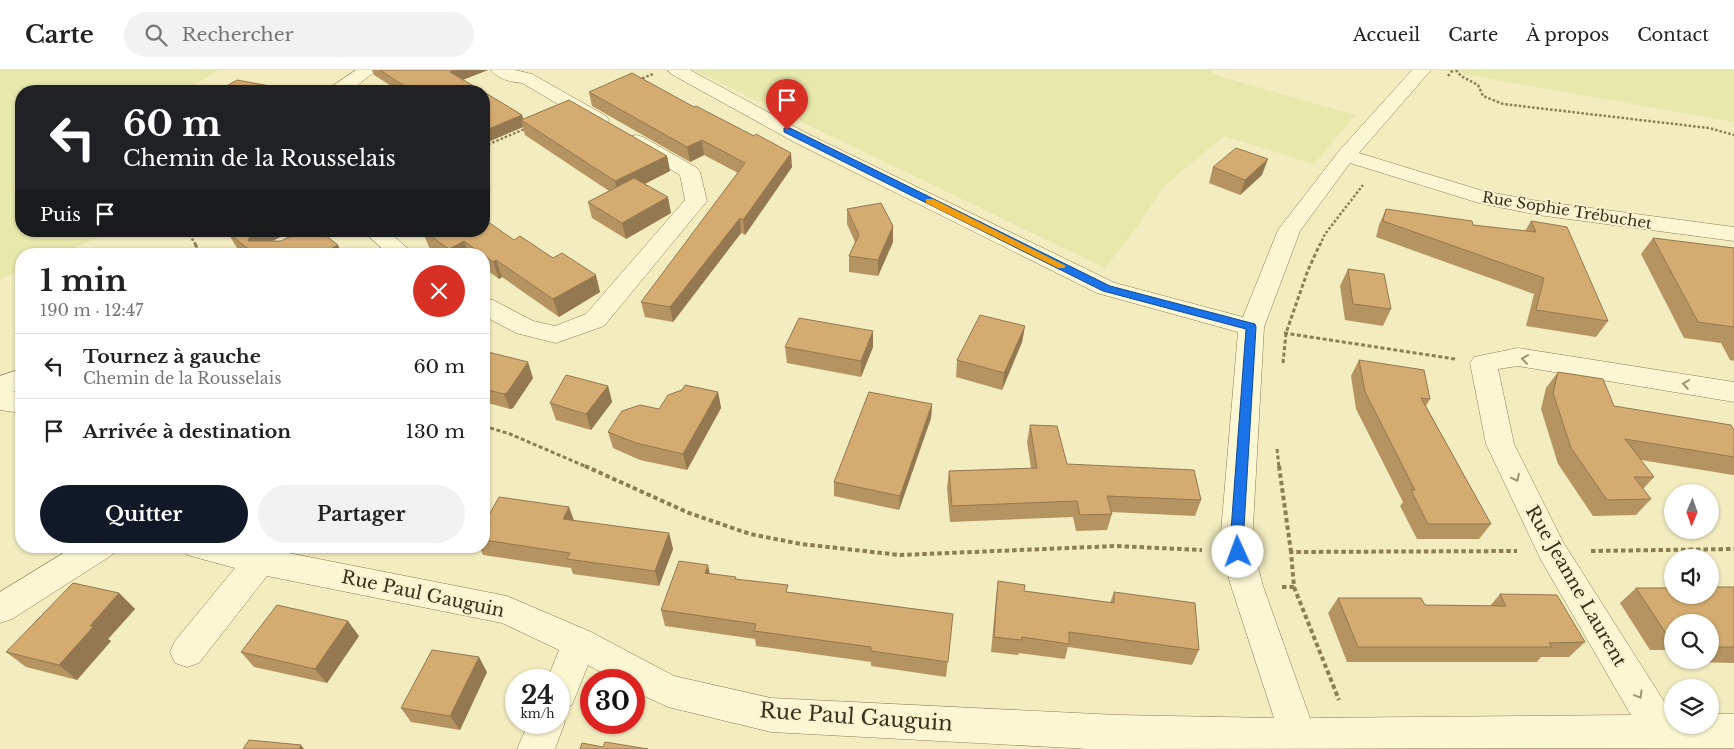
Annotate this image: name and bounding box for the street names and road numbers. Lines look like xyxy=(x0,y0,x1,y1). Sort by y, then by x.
street label: Rue Sophie Trébuchet xyxy=(1481,187,1653,233)
street label: Rue Jeanne Laurent xyxy=(1521,502,1631,670)
street label: Rue Paul Gauguin xyxy=(340,566,506,622)
street label: Rue Paul Gauguin xyxy=(758,697,954,737)

